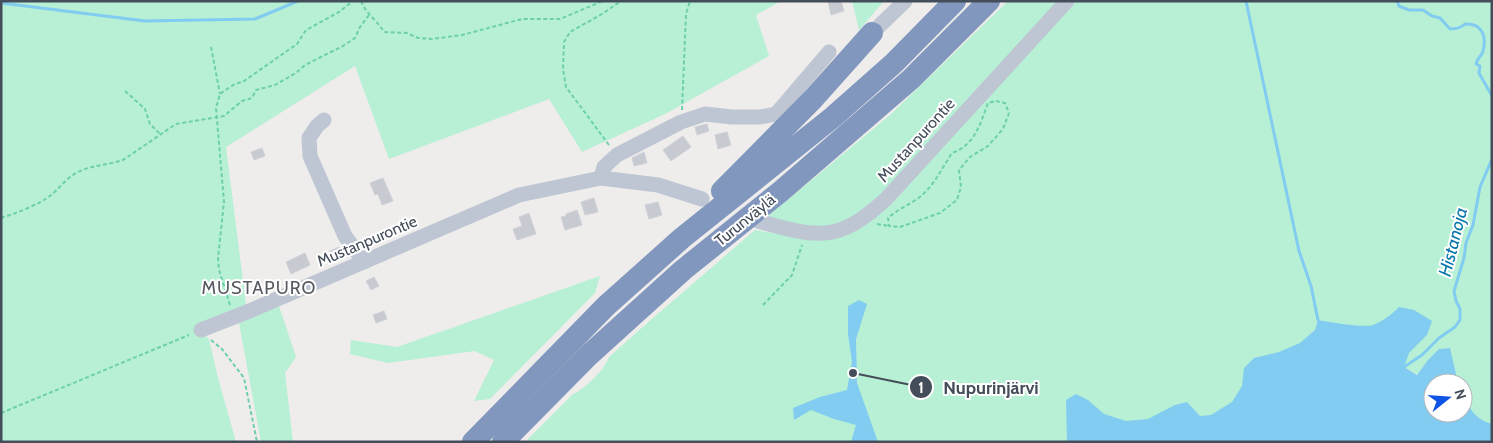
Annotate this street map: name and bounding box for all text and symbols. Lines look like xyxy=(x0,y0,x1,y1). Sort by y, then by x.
street label: Mustanpurontie xyxy=(873,94,959,186)
street label: Turunväylä xyxy=(711,190,779,250)
water label: Histanoja xyxy=(1434,205,1472,279)
street label: Mustanpurontie xyxy=(314,211,420,271)
district label: MUSTAPURO xyxy=(202,277,316,299)
callout: Nupurinjärvi xyxy=(909,371,1049,404)
north arrow xyxy=(1423,373,1473,423)
text: Nupurinjärvi xyxy=(943,377,1039,399)
text: 1 xyxy=(918,379,924,397)
text: N xyxy=(1450,387,1470,402)

